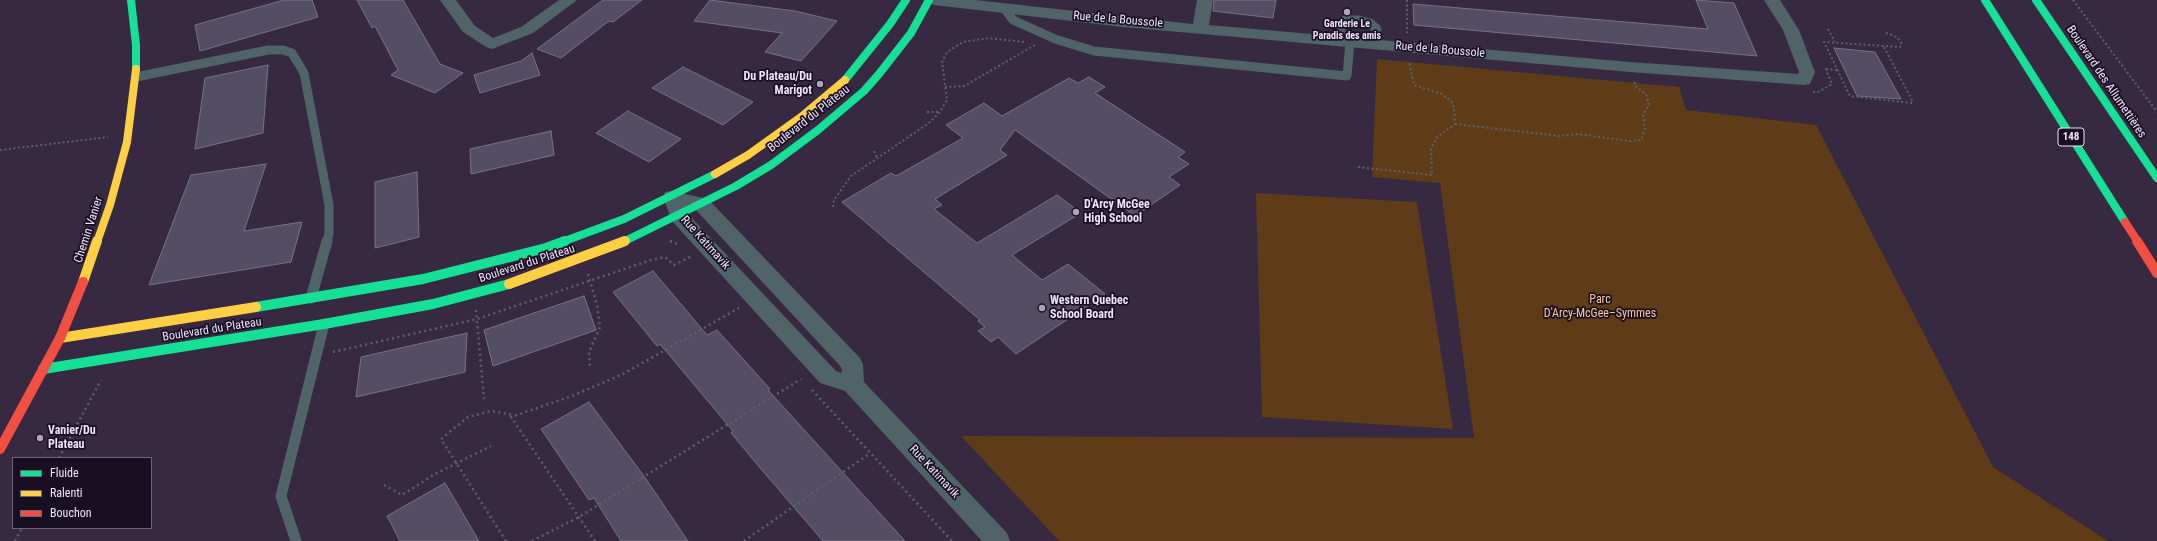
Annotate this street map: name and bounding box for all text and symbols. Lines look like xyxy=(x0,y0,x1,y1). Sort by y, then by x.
marker: Garderie Le Paradis des amis xyxy=(1342,7,1352,17)
street label: Rue de la Boussole xyxy=(1073,9,1163,31)
place label: Garderie Le Paradis des amis xyxy=(1313,18,1381,42)
street label: Boulevard des Allumettières xyxy=(2063,23,2149,141)
street label: Rue de la Boussole xyxy=(1395,39,1485,61)
place label: Du Plateau/Du Marigot xyxy=(743,70,812,98)
marker: Du Plateau/Du Marigot xyxy=(815,79,825,89)
street label: Boulevard du Plateau xyxy=(765,83,853,155)
road number: 148 xyxy=(2058,128,2084,146)
street label: Chemin Vanier xyxy=(72,195,106,265)
place label: D'Arcy McGee High School xyxy=(1084,198,1150,226)
marker: D'Arcy McGee High School xyxy=(1071,207,1081,217)
street label: Rue Katimavik xyxy=(677,213,733,273)
street label: Boulevard du Plateau xyxy=(477,242,577,286)
park label: Parc D'Arcy-McGee–Symmes xyxy=(1544,293,1656,321)
place label: Western Quebec School Board xyxy=(1050,294,1128,322)
marker: Western Quebec School Board xyxy=(1037,303,1047,313)
street label: Boulevard du Plateau xyxy=(161,315,263,345)
place label: Vanier/Du Plateau xyxy=(48,424,96,452)
marker: Vanier/Du Plateau xyxy=(35,433,45,443)
street label: Rue Katimavik xyxy=(906,443,962,501)
legend xyxy=(12,457,152,529)
text: Fluide xyxy=(50,466,79,480)
text: Ralenti xyxy=(50,486,83,500)
text: Bouchon xyxy=(50,506,92,520)

